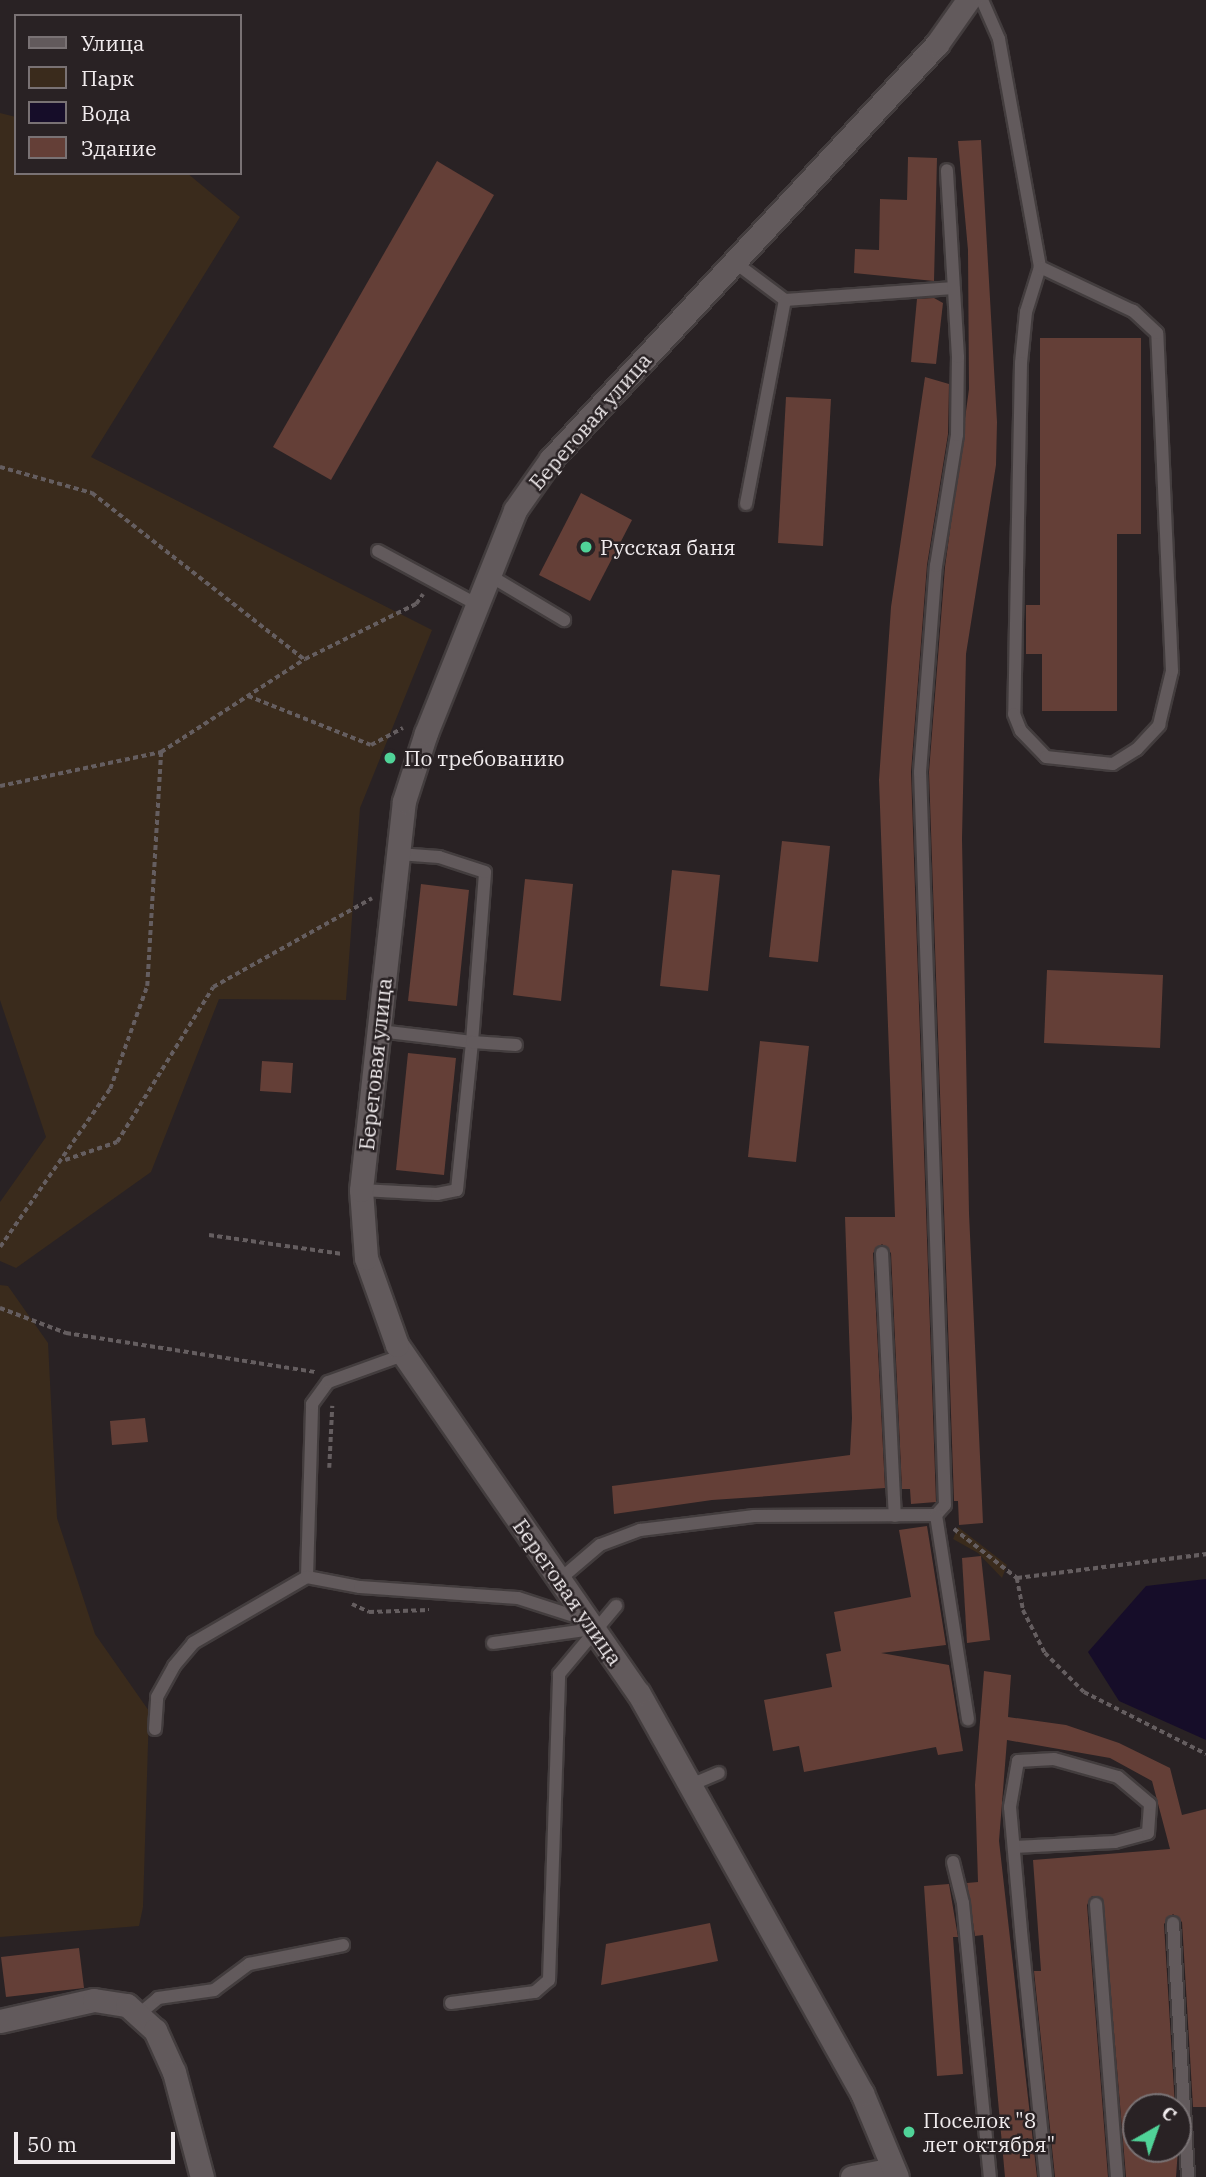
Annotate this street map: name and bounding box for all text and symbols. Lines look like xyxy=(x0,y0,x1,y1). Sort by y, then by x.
legend xyxy=(14,14,242,175)
text: Улица xyxy=(81,29,145,57)
text: Парк xyxy=(81,64,134,92)
text: Вода xyxy=(81,99,131,127)
text: Здание xyxy=(81,134,156,162)
street label: Береговая улица xyxy=(524,347,656,495)
place label: Русская баня xyxy=(600,534,736,560)
marker: Русская баня xyxy=(578,539,594,555)
place label: По требованию xyxy=(404,745,564,771)
marker: По требованию xyxy=(382,750,398,766)
street label: Береговая улица xyxy=(353,977,397,1151)
street label: Береговая улица xyxy=(508,1514,628,1670)
north arrow xyxy=(1122,2093,1192,2163)
text: С xyxy=(1157,2100,1182,2127)
place label: Поселок "8 лет октября" xyxy=(923,2107,1055,2157)
scale bar xyxy=(18,2118,178,2162)
marker: Поселок "8 лет октября" xyxy=(901,2124,917,2140)
text: 50 m xyxy=(27,2130,77,2158)

